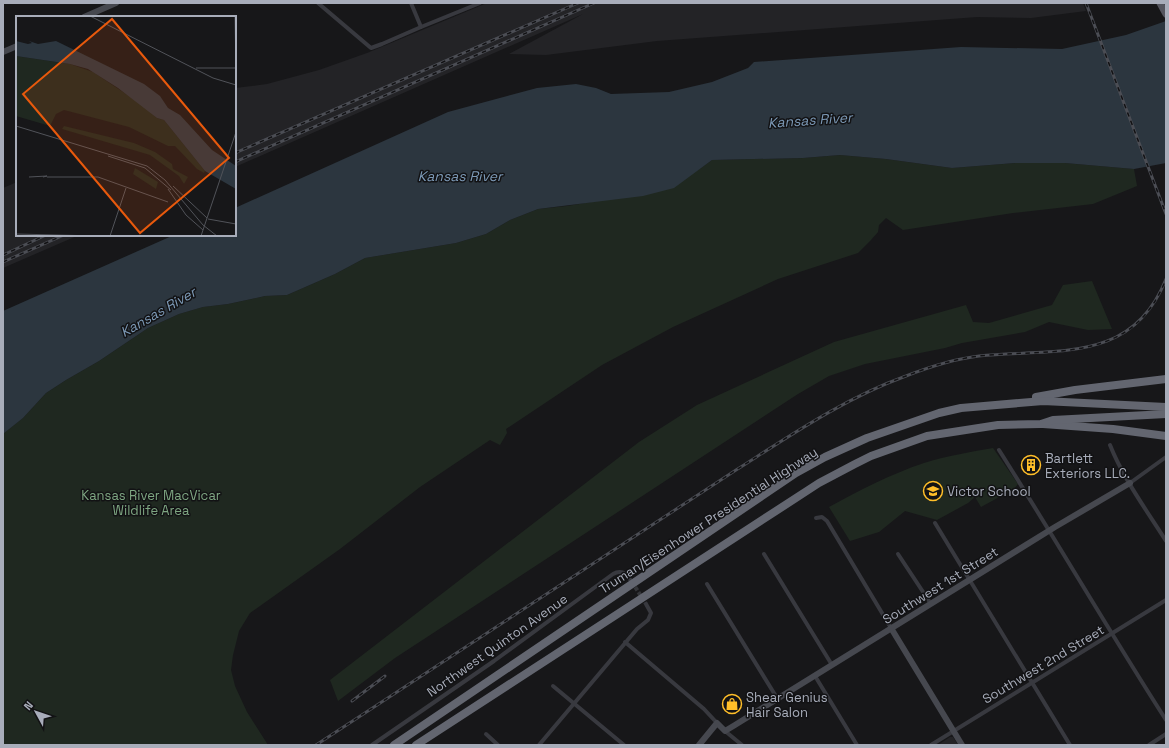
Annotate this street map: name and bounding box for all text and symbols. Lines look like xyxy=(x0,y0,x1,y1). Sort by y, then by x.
inset map xyxy=(16,16,236,236)
water label: Kansas River xyxy=(767,108,855,132)
water label: Kansas River xyxy=(418,167,504,185)
water label: Kansas River xyxy=(117,282,201,341)
street label: Truman/Eisenhower Presidential Highway xyxy=(596,443,821,597)
place label: Bartlett Exteriors LLC. xyxy=(1045,450,1130,482)
building icon: Bartlett Exteriors LLC. xyxy=(1020,454,1042,476)
school or university icon: Victor School xyxy=(922,480,944,502)
place label: Victor School xyxy=(947,483,1031,500)
park label: Kansas River MacVicar Wildlife Area xyxy=(81,487,221,519)
street label: Southwest 1st Street xyxy=(879,543,1001,628)
street label: Northwest Quinton Avenue xyxy=(424,590,571,701)
street label: Southwest 2nd Street xyxy=(979,621,1107,708)
place label: Shear Genius Hair Salon xyxy=(746,689,828,721)
north arrow xyxy=(16,692,56,732)
shop icon: Shear Genius Hair Salon xyxy=(721,693,743,715)
text: N xyxy=(21,698,36,713)

